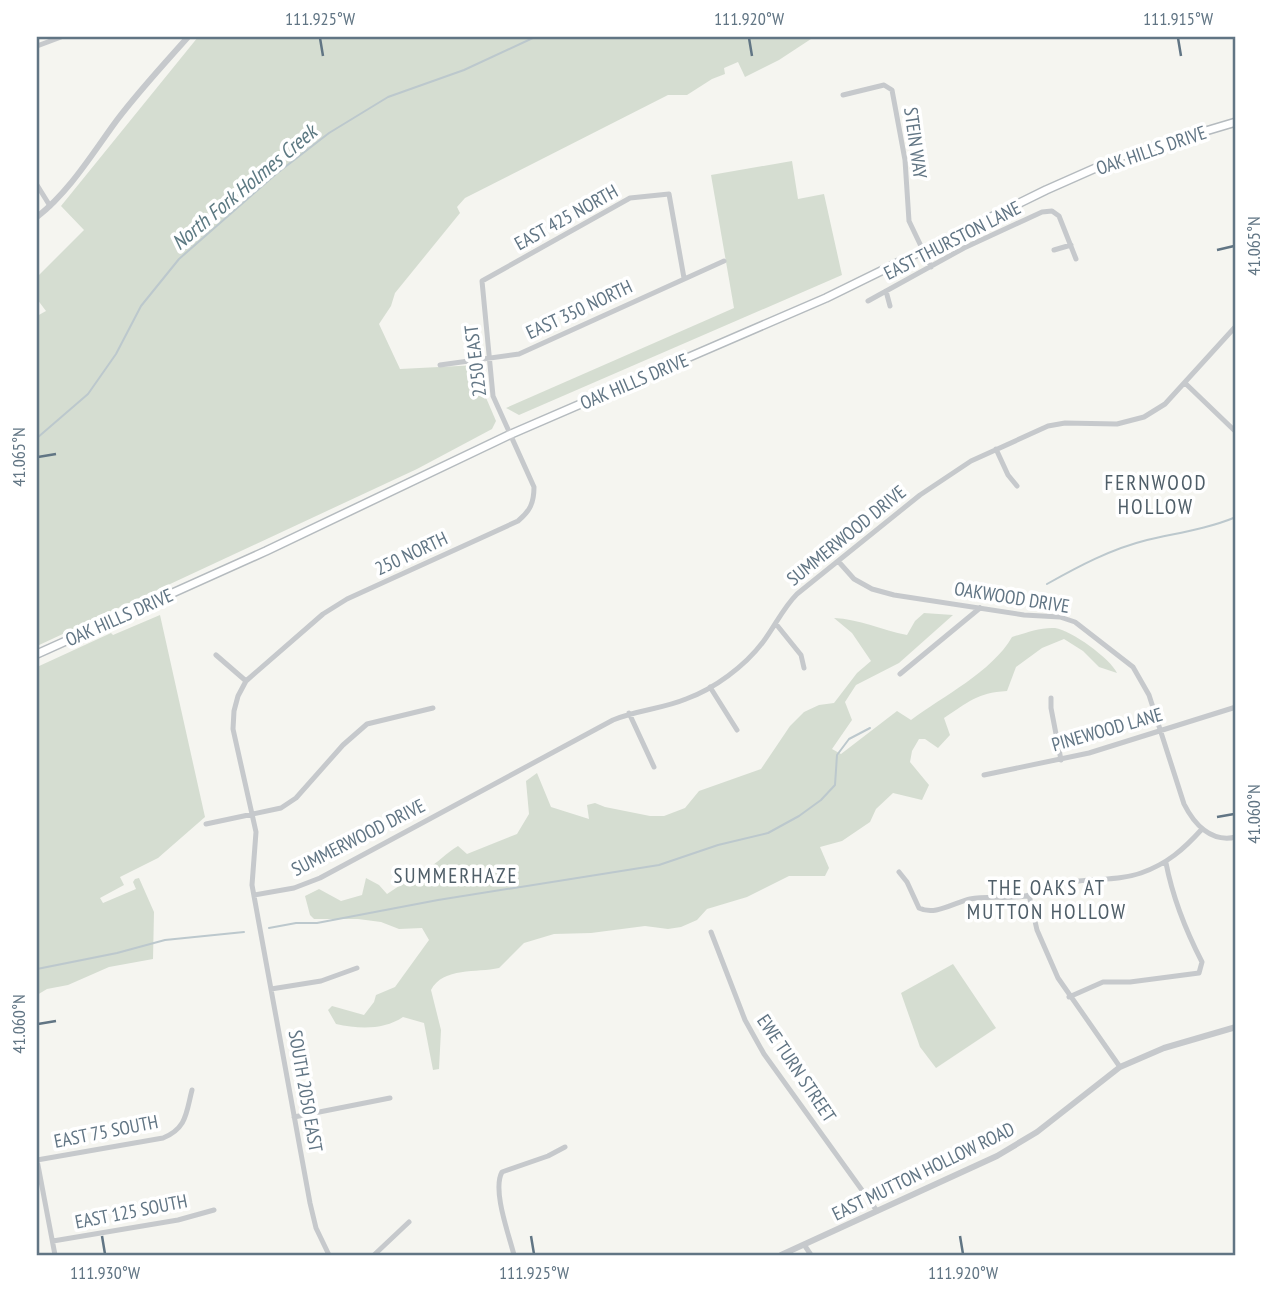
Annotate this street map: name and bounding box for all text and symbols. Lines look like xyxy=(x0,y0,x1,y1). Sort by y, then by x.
text: 111.925°W xyxy=(285,7,355,30)
text: 111.920°W xyxy=(714,7,784,30)
text: 111.915°W xyxy=(1143,7,1213,30)
street label: STEIN WAY xyxy=(899,106,933,181)
water label: North Fork Holmes Creek xyxy=(166,117,324,256)
street label: OAK HILLS DRIVE xyxy=(1093,120,1209,180)
street label: EAST 425 NORTH xyxy=(510,179,622,255)
street label: EAST THURSTON LANE xyxy=(880,195,1024,285)
text: 41.065°N xyxy=(1242,216,1265,276)
street label: EAST 350 NORTH xyxy=(522,274,636,344)
street label: 2250 EAST xyxy=(459,323,491,398)
street label: OAK HILLS DRIVE xyxy=(576,347,692,415)
text: 41.065°N xyxy=(7,427,30,487)
district label: FERNWOOD HOLLOW xyxy=(1105,469,1207,520)
street label: SUMMERWOOD DRIVE xyxy=(781,480,911,590)
street label: 250 NORTH xyxy=(371,526,451,580)
street label: OAKWOOD DRIVE xyxy=(953,576,1071,618)
street label: OAK HILLS DRIVE xyxy=(62,583,176,651)
street label: PINEWOOD LANE xyxy=(1049,702,1165,756)
text: 41.060°N xyxy=(1242,784,1265,844)
street label: SUMMERWOOD DRIVE xyxy=(287,793,429,881)
district label: SUMMERHAZE xyxy=(394,862,518,889)
district label: THE OAKS AT MUTTON HOLLOW xyxy=(967,874,1127,925)
text: 41.060°N xyxy=(7,994,30,1054)
street label: EWE TURN STREET xyxy=(752,1010,842,1127)
street label: SOUTH 2050 EAST xyxy=(283,1028,329,1154)
street label: EAST 75 SOUTH xyxy=(52,1109,160,1153)
street label: EAST MUTTON HOLLOW ROAD xyxy=(828,1116,1018,1226)
street label: EAST 125 SOUTH xyxy=(73,1188,189,1234)
text: 111.930°W xyxy=(70,1261,140,1284)
text: 111.925°W xyxy=(499,1261,569,1284)
text: 111.920°W xyxy=(928,1261,998,1284)

